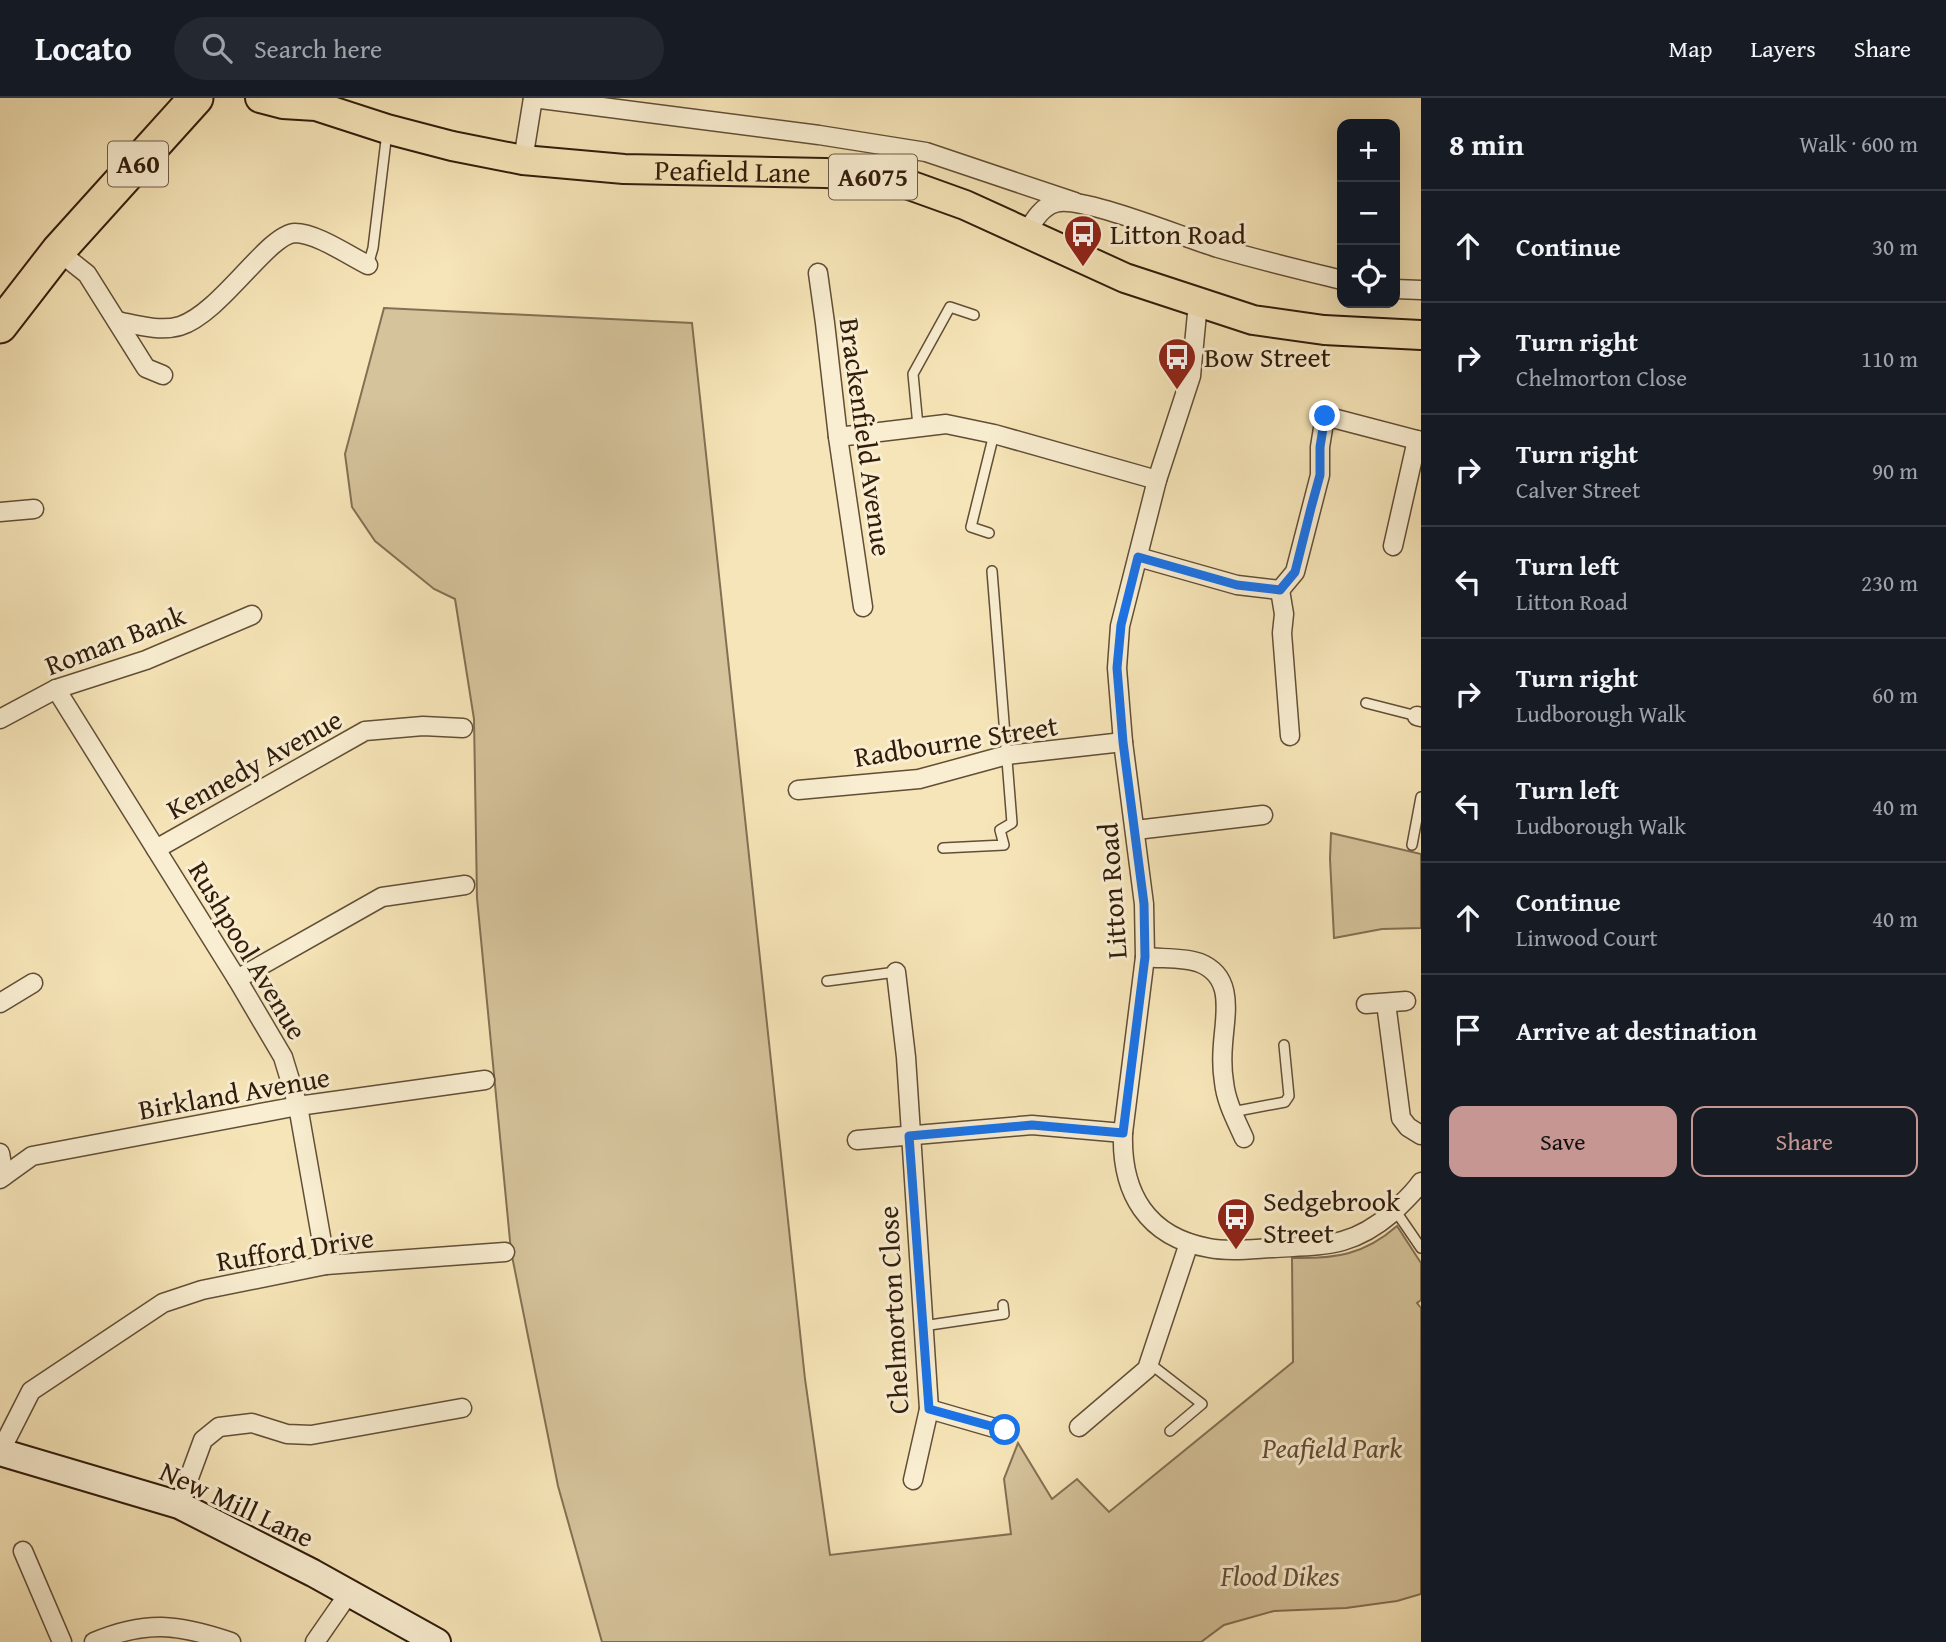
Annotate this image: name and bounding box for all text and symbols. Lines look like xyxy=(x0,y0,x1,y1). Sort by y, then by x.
search box xyxy=(174,17,664,80)
text: Locato xyxy=(35,24,132,72)
icon: search xyxy=(198,29,236,67)
text: Search here xyxy=(254,29,382,68)
text: Map xyxy=(1669,31,1712,66)
text: Layers xyxy=(1750,31,1816,66)
text: Share xyxy=(1854,31,1911,66)
map controls xyxy=(1337,119,1400,308)
button: + xyxy=(1337,119,1400,182)
text: 8 min xyxy=(1449,122,1524,166)
text: Walk · 600 m xyxy=(1799,127,1918,160)
road number: A60 xyxy=(108,142,168,186)
street label: Peafield Lane xyxy=(654,149,811,193)
road number: A6075 xyxy=(829,155,917,200)
button: − xyxy=(1337,182,1400,245)
bus stop icon: Litton Road xyxy=(1062,213,1104,268)
place label: Litton Road xyxy=(1110,213,1246,254)
icon: ahead xyxy=(1449,227,1487,265)
text: Continue xyxy=(1516,227,1621,266)
text: 30 m xyxy=(1872,230,1918,263)
button: locate xyxy=(1337,245,1400,308)
street label: Brackenfield Avenue xyxy=(830,315,903,559)
text: Turn right xyxy=(1516,322,1638,361)
bus stop icon: Bow Street xyxy=(1156,336,1198,391)
place label: Bow Street xyxy=(1204,336,1331,377)
icon: right xyxy=(1449,339,1487,377)
text: 110 m xyxy=(1861,342,1918,375)
text: Chelmorton Close xyxy=(1516,361,1687,394)
route end xyxy=(1309,400,1340,431)
text: Turn right xyxy=(1516,434,1638,473)
icon: right xyxy=(1449,451,1487,489)
text: 90 m xyxy=(1872,454,1918,487)
text: Calver Street xyxy=(1516,473,1640,506)
text: Turn left xyxy=(1516,546,1619,585)
icon: left xyxy=(1449,563,1487,601)
text: 230 m xyxy=(1861,566,1918,599)
text: Litton Road xyxy=(1516,585,1628,618)
street label: Roman Bank xyxy=(39,594,192,685)
text: Turn right xyxy=(1516,658,1638,697)
icon: right xyxy=(1449,675,1487,713)
text: 60 m xyxy=(1872,678,1918,711)
text: Ludborough Walk xyxy=(1516,697,1686,730)
street label: Kennedy Avenue xyxy=(158,698,349,829)
street label: Radbourne Street xyxy=(851,704,1061,777)
text: Turn left xyxy=(1516,770,1619,809)
icon: left xyxy=(1449,787,1487,825)
text: 40 m xyxy=(1872,790,1918,823)
text: Ludborough Walk xyxy=(1516,809,1686,842)
street label: Litton Road xyxy=(1086,822,1137,960)
street label: Rushpool Avenue xyxy=(179,853,318,1047)
text: Continue xyxy=(1516,882,1621,921)
icon: ahead xyxy=(1449,899,1487,937)
text: 40 m xyxy=(1872,902,1918,935)
text: Linwood Court xyxy=(1516,921,1658,954)
icon: arrive xyxy=(1449,1011,1487,1049)
text: Arrive at destination xyxy=(1516,1011,1757,1050)
street label: Birkland Avenue xyxy=(135,1056,333,1129)
button: Save xyxy=(1449,1106,1677,1177)
button: Share xyxy=(1691,1106,1918,1177)
place label: Sedgebrook Street xyxy=(1263,1180,1401,1253)
bus stop icon: Sedgebrook Street xyxy=(1215,1196,1257,1251)
street label: Chelmorton Close xyxy=(867,1205,918,1415)
street label: Rufford Drive xyxy=(213,1216,377,1281)
route start xyxy=(989,1414,1020,1445)
park label: Peafield Park xyxy=(1261,1427,1402,1468)
street label: New Mill Lane xyxy=(153,1450,321,1557)
park label: Flood Dikes xyxy=(1219,1555,1340,1596)

